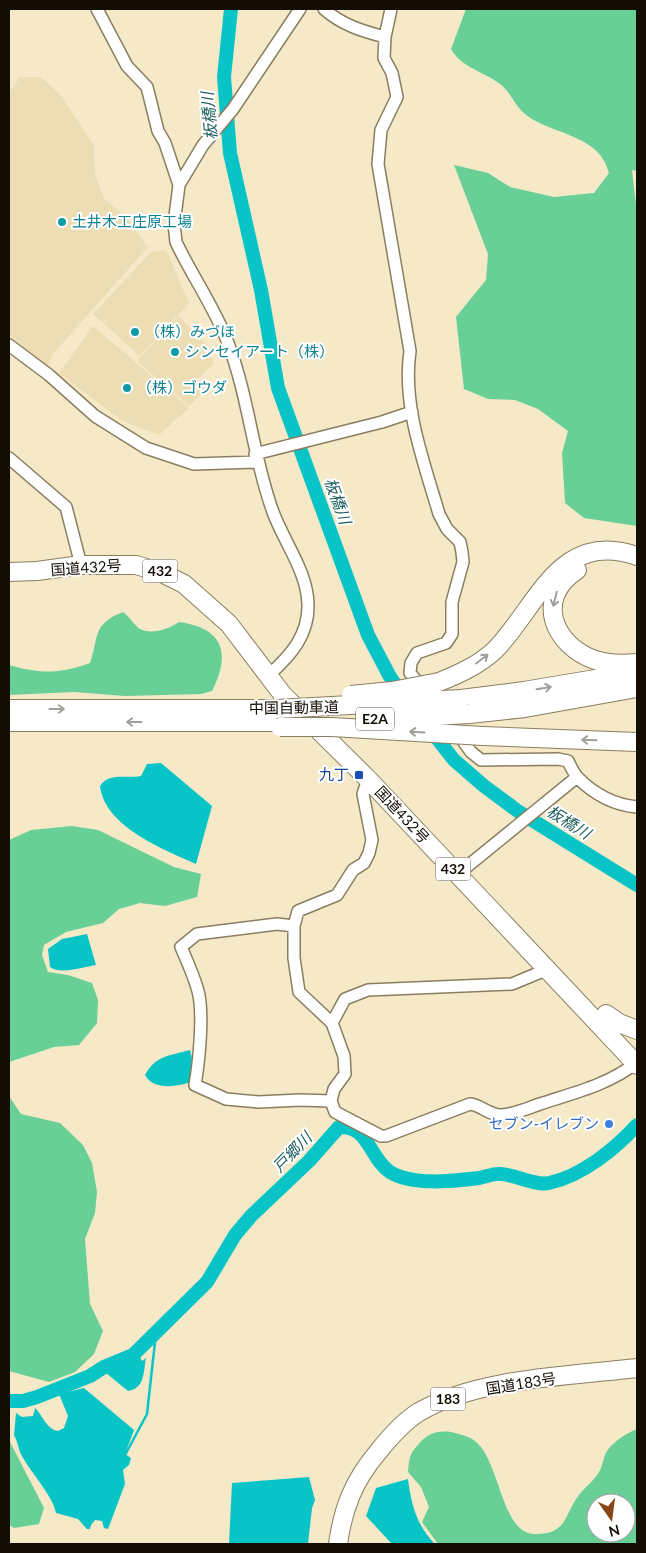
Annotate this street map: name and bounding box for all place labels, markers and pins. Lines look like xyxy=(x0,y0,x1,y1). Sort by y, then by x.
place label: 土井木工庄原工場 xyxy=(72,212,192,230)
marker: 土井木工庄原工場 xyxy=(56,216,68,228)
place label: （株）みづほ xyxy=(145,322,235,340)
marker: （株）みづほ xyxy=(129,326,141,338)
place label: シンセイアート（株） xyxy=(185,342,334,360)
marker: シンセイアート（株） xyxy=(169,346,181,358)
place label: （株）ゴウダ xyxy=(137,378,227,396)
marker: （株）ゴウダ xyxy=(121,382,133,394)
place label: 九丁 xyxy=(319,765,349,783)
marker: 九丁 xyxy=(353,769,365,781)
place label: セブン-イレブン xyxy=(488,1114,599,1132)
marker: セブン-イレブン xyxy=(603,1118,615,1130)

